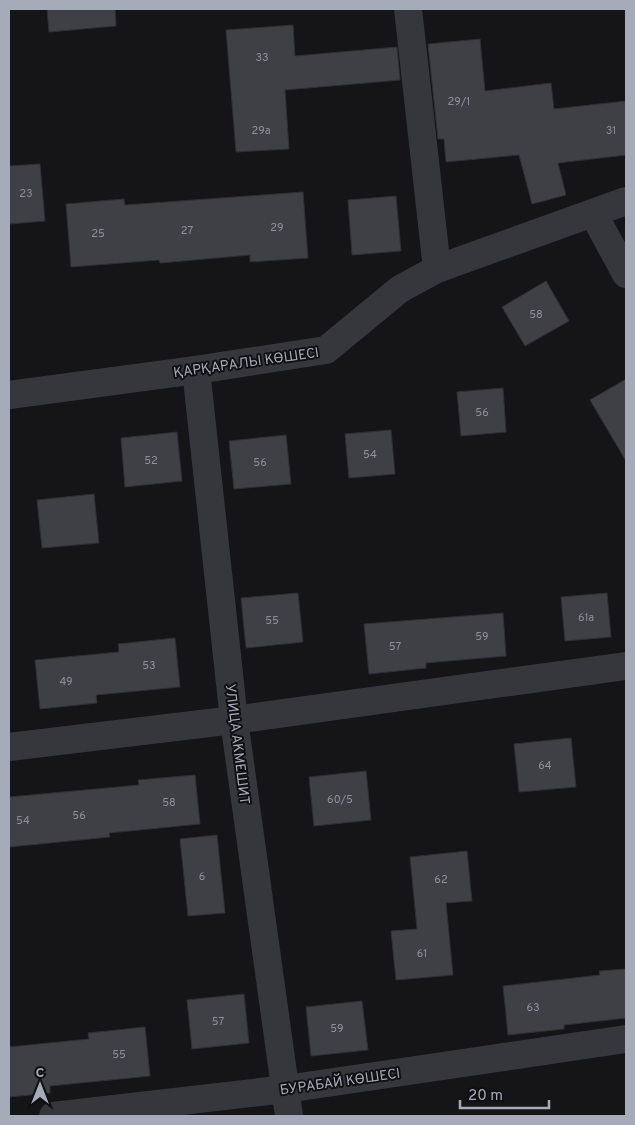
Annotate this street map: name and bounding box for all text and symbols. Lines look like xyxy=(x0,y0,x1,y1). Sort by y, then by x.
house number: 33 xyxy=(255,51,269,65)
house number: 29/1 xyxy=(448,95,470,109)
house number: 29а xyxy=(251,124,271,138)
house number: 31 xyxy=(606,124,616,138)
house number: 23 xyxy=(19,187,33,201)
house number: 29 xyxy=(270,221,284,235)
house number: 27 xyxy=(181,224,193,238)
house number: 25 xyxy=(91,227,105,241)
house number: 58 xyxy=(529,308,543,322)
street label: ҚАРҚАРАЛЫ КӨШЕСІ xyxy=(172,345,320,382)
house number: 56 xyxy=(475,406,489,420)
house number: 54 xyxy=(363,448,377,462)
house number: 52 xyxy=(144,454,158,468)
house number: 56 xyxy=(253,456,267,470)
house number: 61а xyxy=(578,611,594,625)
house number: 55 xyxy=(265,614,279,628)
house number: 59 xyxy=(475,630,489,644)
house number: 57 xyxy=(389,640,401,654)
house number: 53 xyxy=(142,659,156,673)
house number: 49 xyxy=(59,675,73,689)
street label: УЛИЦА АКМЕШИТ xyxy=(221,683,252,805)
house number: 64 xyxy=(538,759,552,773)
house number: 60/5 xyxy=(327,793,353,807)
house number: 58 xyxy=(162,796,176,810)
house number: 56 xyxy=(72,809,86,823)
house number: 54 xyxy=(16,814,30,828)
house number: 6 xyxy=(199,870,205,884)
house number: 62 xyxy=(434,873,448,887)
house number: 61 xyxy=(417,947,427,961)
house number: 63 xyxy=(526,1001,540,1015)
house number: 57 xyxy=(212,1015,224,1029)
house number: 59 xyxy=(330,1022,344,1036)
house number: 55 xyxy=(112,1048,126,1062)
north arrow xyxy=(15,1060,65,1110)
text: С xyxy=(36,1065,45,1082)
street label: БУРАБАЙ КӨШЕСІ xyxy=(279,1065,401,1099)
scale bar xyxy=(460,1078,549,1110)
text: 20 m xyxy=(468,1087,503,1106)

